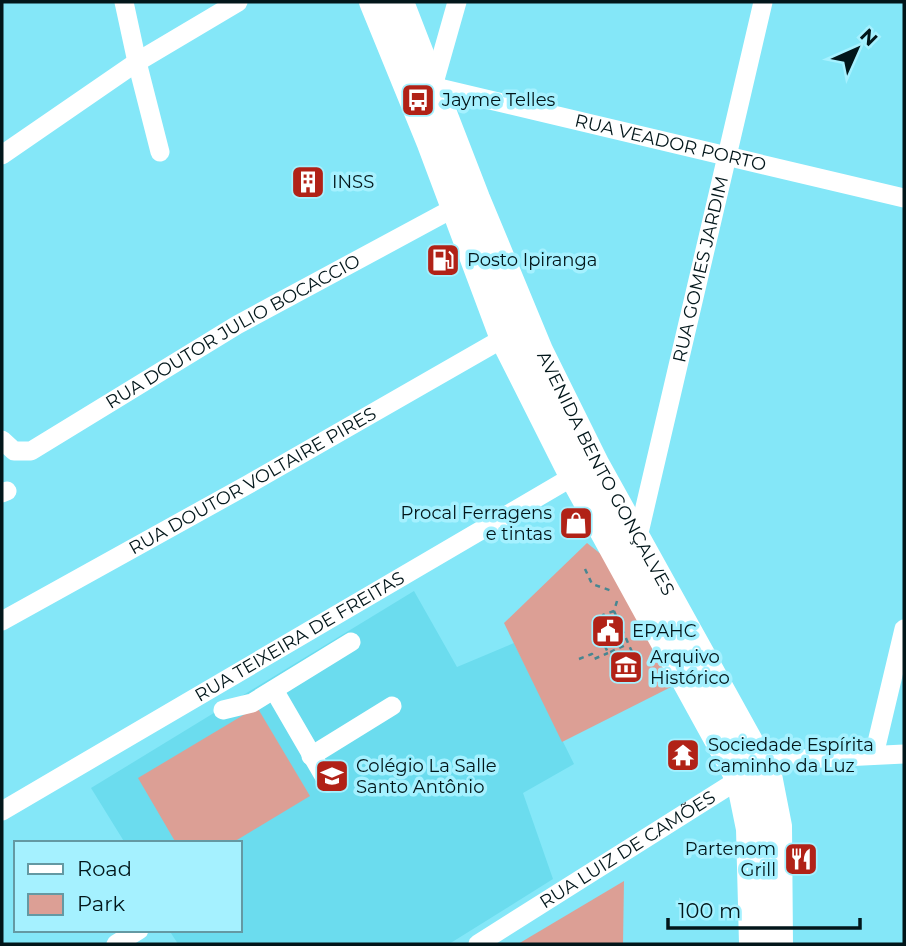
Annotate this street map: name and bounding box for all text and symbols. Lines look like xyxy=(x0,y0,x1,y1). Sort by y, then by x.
north arrow xyxy=(822,14,892,84)
text: N xyxy=(855,24,882,51)
bus stop icon: Jayme Telles xyxy=(399,81,437,119)
place label: Jayme Telles xyxy=(441,89,556,111)
street label: RUA VEADOR PORTO xyxy=(573,109,768,176)
building icon: INSS xyxy=(289,163,327,201)
place label: INSS xyxy=(332,171,374,193)
street label: RUA GOMES JARDIM xyxy=(668,174,733,365)
fuel station icon: Posto Ipiranga xyxy=(424,241,462,279)
place label: Posto Ipiranga xyxy=(467,249,597,271)
street label: RUA DOUTOR JULIO BOCACCIO xyxy=(102,250,364,414)
street label: AVENIDA BENTO GONÇALVES xyxy=(532,347,679,599)
street label: RUA DOUTOR VOLTAIRE PIRES xyxy=(125,403,380,559)
place label: Procal Ferragens e tintas xyxy=(401,502,552,545)
shop icon: Procal Ferragens e tintas xyxy=(557,504,595,542)
street label: RUA TEIXEIRA DE FREITAS xyxy=(191,567,408,706)
public building icon: EPAHC xyxy=(589,612,627,650)
place label: EPAHC xyxy=(632,620,697,642)
place label: Arquivo Histórico xyxy=(650,646,730,689)
museum icon: Arquivo Histórico xyxy=(607,648,645,686)
place label: Sociedade Espírita Caminho da Luz xyxy=(708,734,874,777)
temple icon: Sociedade Espírita Caminho da Luz xyxy=(664,736,702,774)
place label: Colégio La Salle Santo Antônio xyxy=(356,755,497,798)
school or university icon: Colégio La Salle Santo Antônio xyxy=(313,757,351,795)
street label: RUA LUIZ DE CAMÕES xyxy=(536,786,720,913)
place label: Partenom Grill xyxy=(685,838,776,881)
restaurant icon: Partenom Grill xyxy=(782,840,820,878)
legend xyxy=(14,841,242,932)
text: Road xyxy=(77,856,132,881)
scale bar xyxy=(668,886,860,930)
text: Park xyxy=(77,891,125,916)
text: 100 m xyxy=(678,898,741,923)

